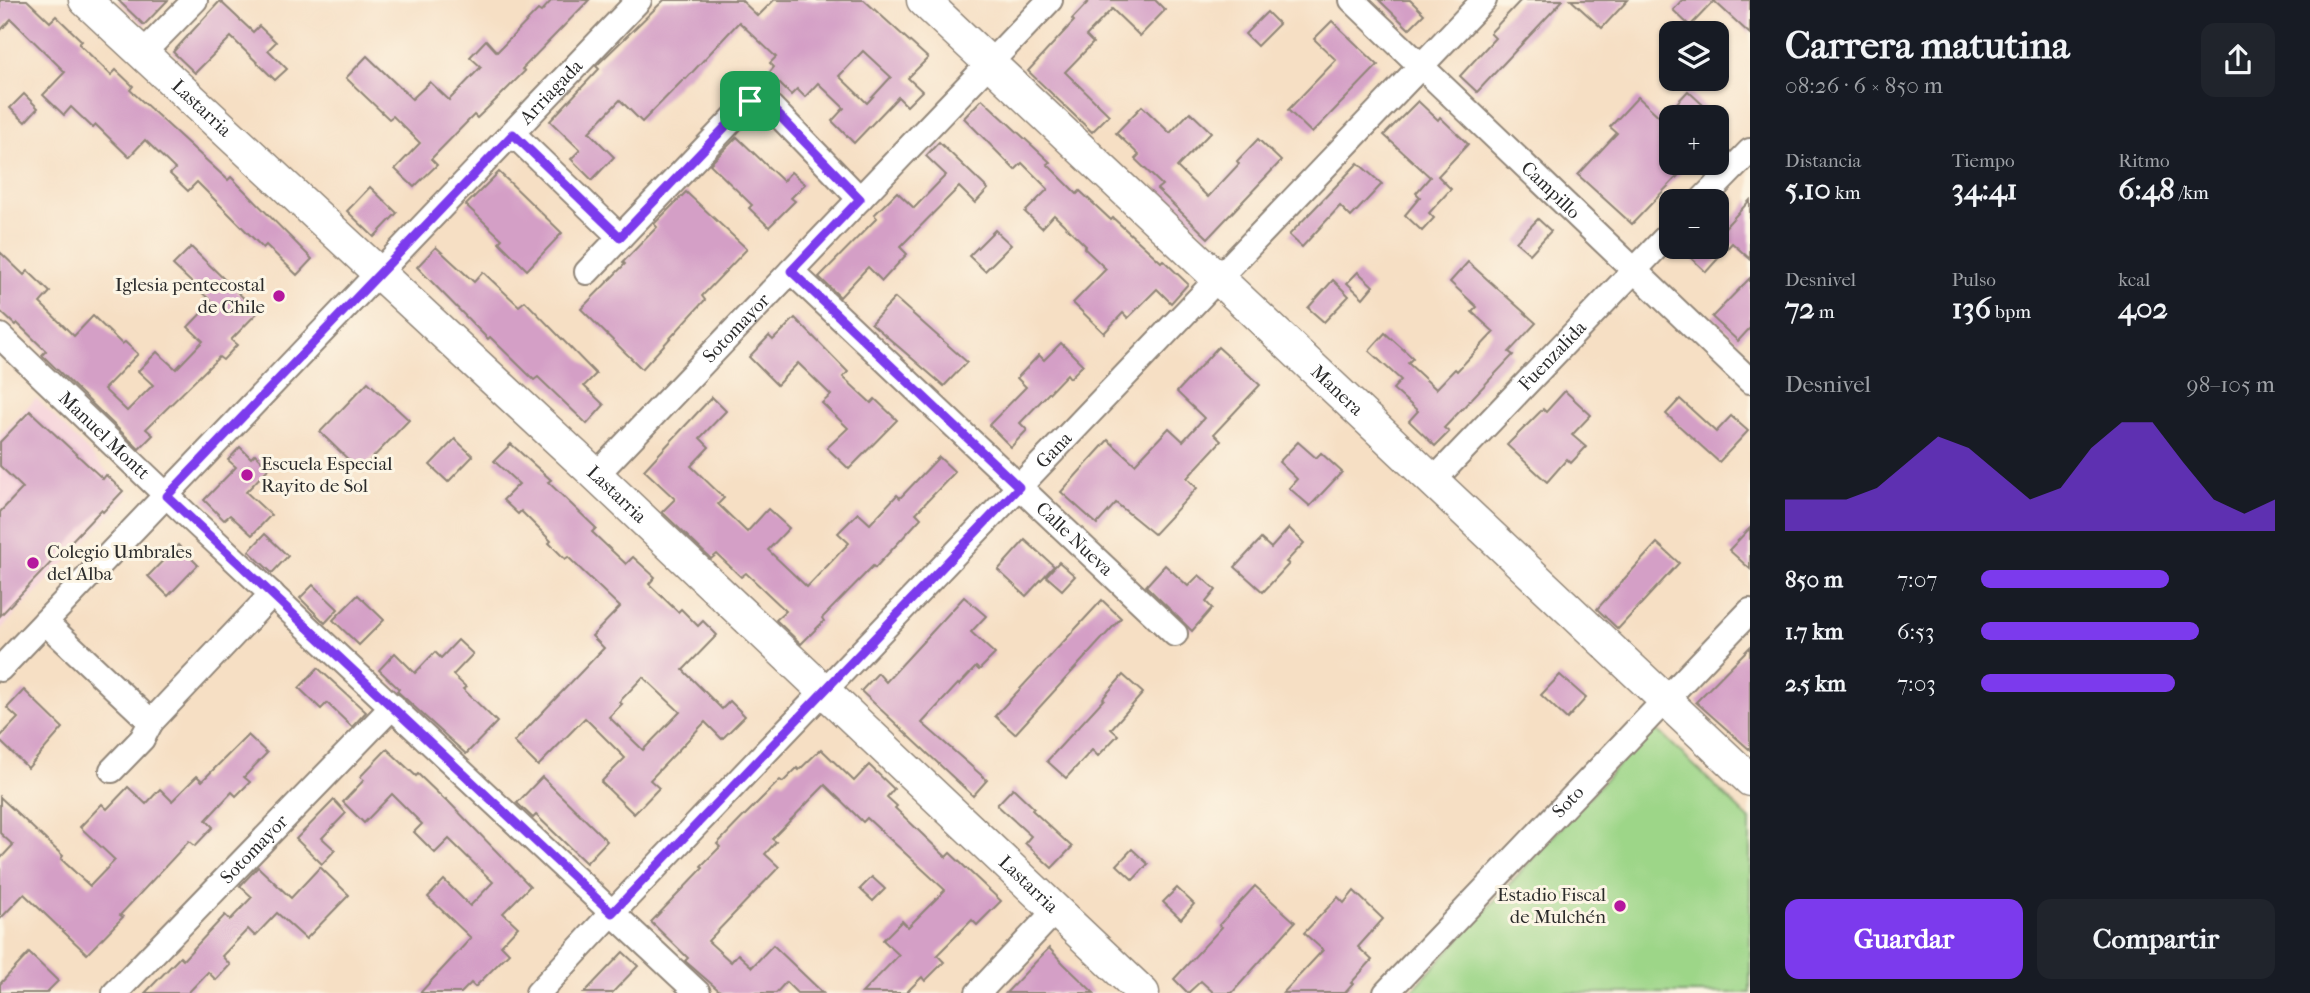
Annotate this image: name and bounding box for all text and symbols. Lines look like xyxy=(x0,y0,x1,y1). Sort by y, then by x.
map controls xyxy=(1659,21,1729,259)
button: layers xyxy=(1659,21,1729,91)
text: Carrera matutina xyxy=(1785,23,2069,68)
button: share xyxy=(2201,23,2275,97)
street label: Arriagada xyxy=(515,55,587,130)
pin xyxy=(720,71,780,131)
text: 08:26 · 6 × 850 m xyxy=(1785,72,1943,99)
street label: Lastarria xyxy=(167,75,236,141)
icon: arrive xyxy=(731,82,769,120)
button: + xyxy=(1659,105,1729,175)
text: Distancia xyxy=(1785,150,1861,172)
text: Tiempo xyxy=(1952,150,2015,172)
text: Ritmo xyxy=(2118,150,2170,172)
street label: Campillo xyxy=(1517,157,1585,224)
text: 5.10 xyxy=(1785,172,1831,207)
text: 34:41 xyxy=(1952,172,2017,207)
text: 6:48 xyxy=(2118,172,2175,207)
text: km xyxy=(1831,182,1861,204)
text: /km xyxy=(2175,182,2209,204)
button: − xyxy=(1659,189,1729,259)
text: Desnivel xyxy=(1785,269,1856,291)
text: Pulso xyxy=(1952,269,1996,291)
text: kcal xyxy=(2118,269,2150,291)
place label: Iglesia pentecostal de Chile xyxy=(115,274,265,318)
marker: Iglesia pentecostal de Chile xyxy=(271,288,287,304)
street label: Sotomayor xyxy=(698,288,775,367)
text: 72 xyxy=(1785,291,1815,326)
text: 136 xyxy=(1952,291,1991,326)
text: 402 xyxy=(2118,291,2168,326)
text: m xyxy=(1815,301,1835,323)
text: bpm xyxy=(1991,301,2031,323)
street label: Fuenzalida xyxy=(1514,316,1591,395)
street label: Manera xyxy=(1306,361,1368,420)
text: Desnivel xyxy=(1785,371,1871,398)
text: 98–105 m xyxy=(2187,371,2275,398)
street label: Manuel Montt xyxy=(54,387,154,484)
street label: Gana xyxy=(1032,427,1077,473)
place label: Escuela Especial Rayito de Sol xyxy=(261,453,392,497)
street label: Lastarria xyxy=(582,461,651,528)
marker: Escuela Especial Rayito de Sol xyxy=(239,467,255,483)
street label: Calle Nueva xyxy=(1031,497,1118,581)
place label: Colegio Umbrales del Alba xyxy=(47,541,192,585)
marker: Colegio Umbrales del Alba xyxy=(25,555,41,571)
text: 850 m xyxy=(1785,566,1843,593)
text: 7:07 xyxy=(1897,566,1937,593)
text: 1.7 km xyxy=(1785,618,1843,645)
text: 6:53 xyxy=(1897,618,1934,645)
text: 2.5 km xyxy=(1785,670,1846,697)
text: 7:03 xyxy=(1897,670,1936,697)
street label: Soto xyxy=(1548,781,1589,822)
street label: Sotomayor xyxy=(216,810,293,888)
street label: Lastarria xyxy=(994,851,1063,918)
place label: Estadio Fiscal de Mulchén xyxy=(1497,884,1606,928)
marker: Estadio Fiscal de Mulchén xyxy=(1612,898,1628,914)
button: Guardar xyxy=(1785,899,2023,979)
button: Compartir xyxy=(2037,899,2275,979)

